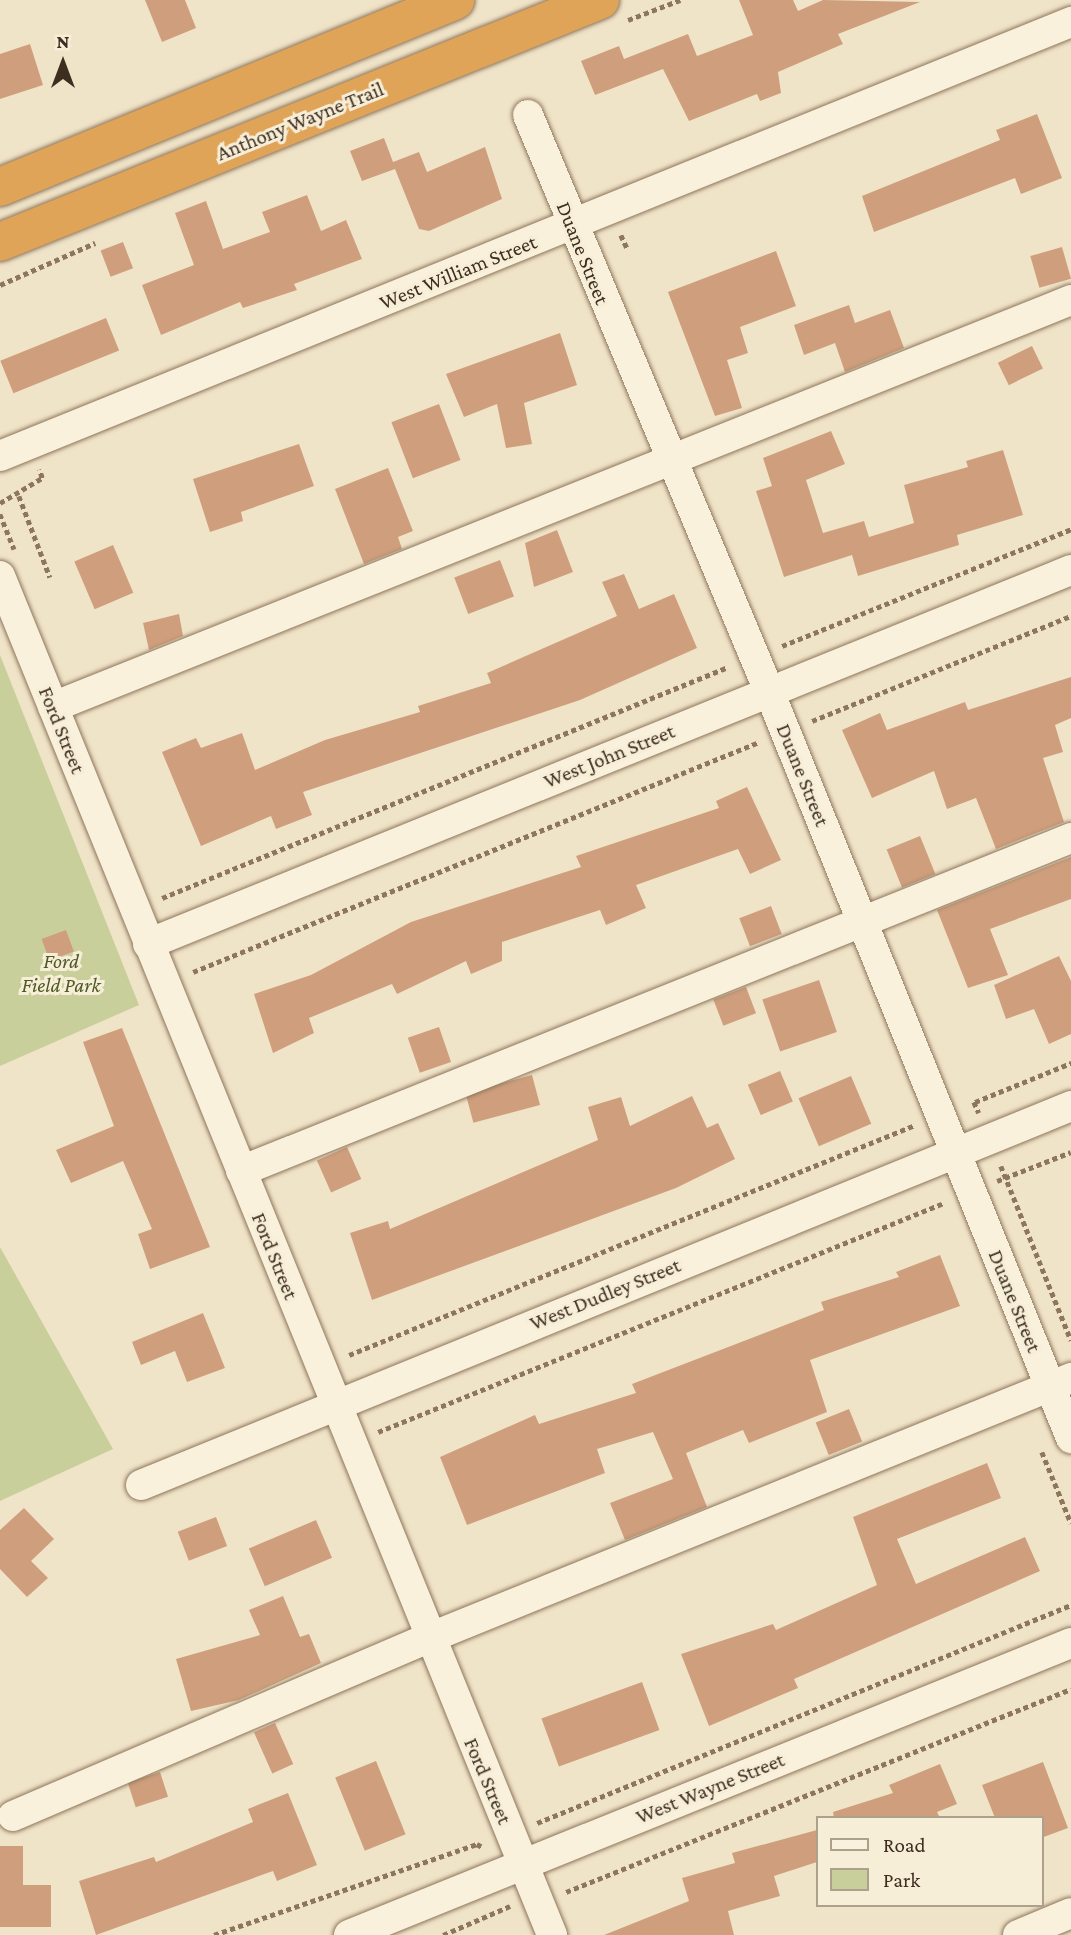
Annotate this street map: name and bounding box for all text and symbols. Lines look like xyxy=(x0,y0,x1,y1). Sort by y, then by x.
north arrow xyxy=(28,28,98,98)
text: N xyxy=(57,31,69,52)
street label: Anthony Wayne Trail xyxy=(213,76,387,166)
street label: Duane Street xyxy=(551,198,615,308)
street label: West William Street xyxy=(376,229,540,315)
street label: Ford Street xyxy=(33,683,91,777)
street label: West John Street xyxy=(540,718,678,794)
street label: Duane Street xyxy=(771,720,835,830)
park label: Ford Field Park xyxy=(21,948,101,998)
street label: Ford Street xyxy=(246,1209,304,1303)
street label: Duane Street xyxy=(983,1246,1047,1356)
street label: West Dudley Street xyxy=(526,1252,684,1336)
street label: Ford Street xyxy=(459,1734,517,1828)
street label: West Wayne Street xyxy=(632,1747,788,1829)
legend xyxy=(816,1816,1043,1907)
text: Road xyxy=(883,1833,926,1857)
text: Park xyxy=(883,1868,920,1892)

